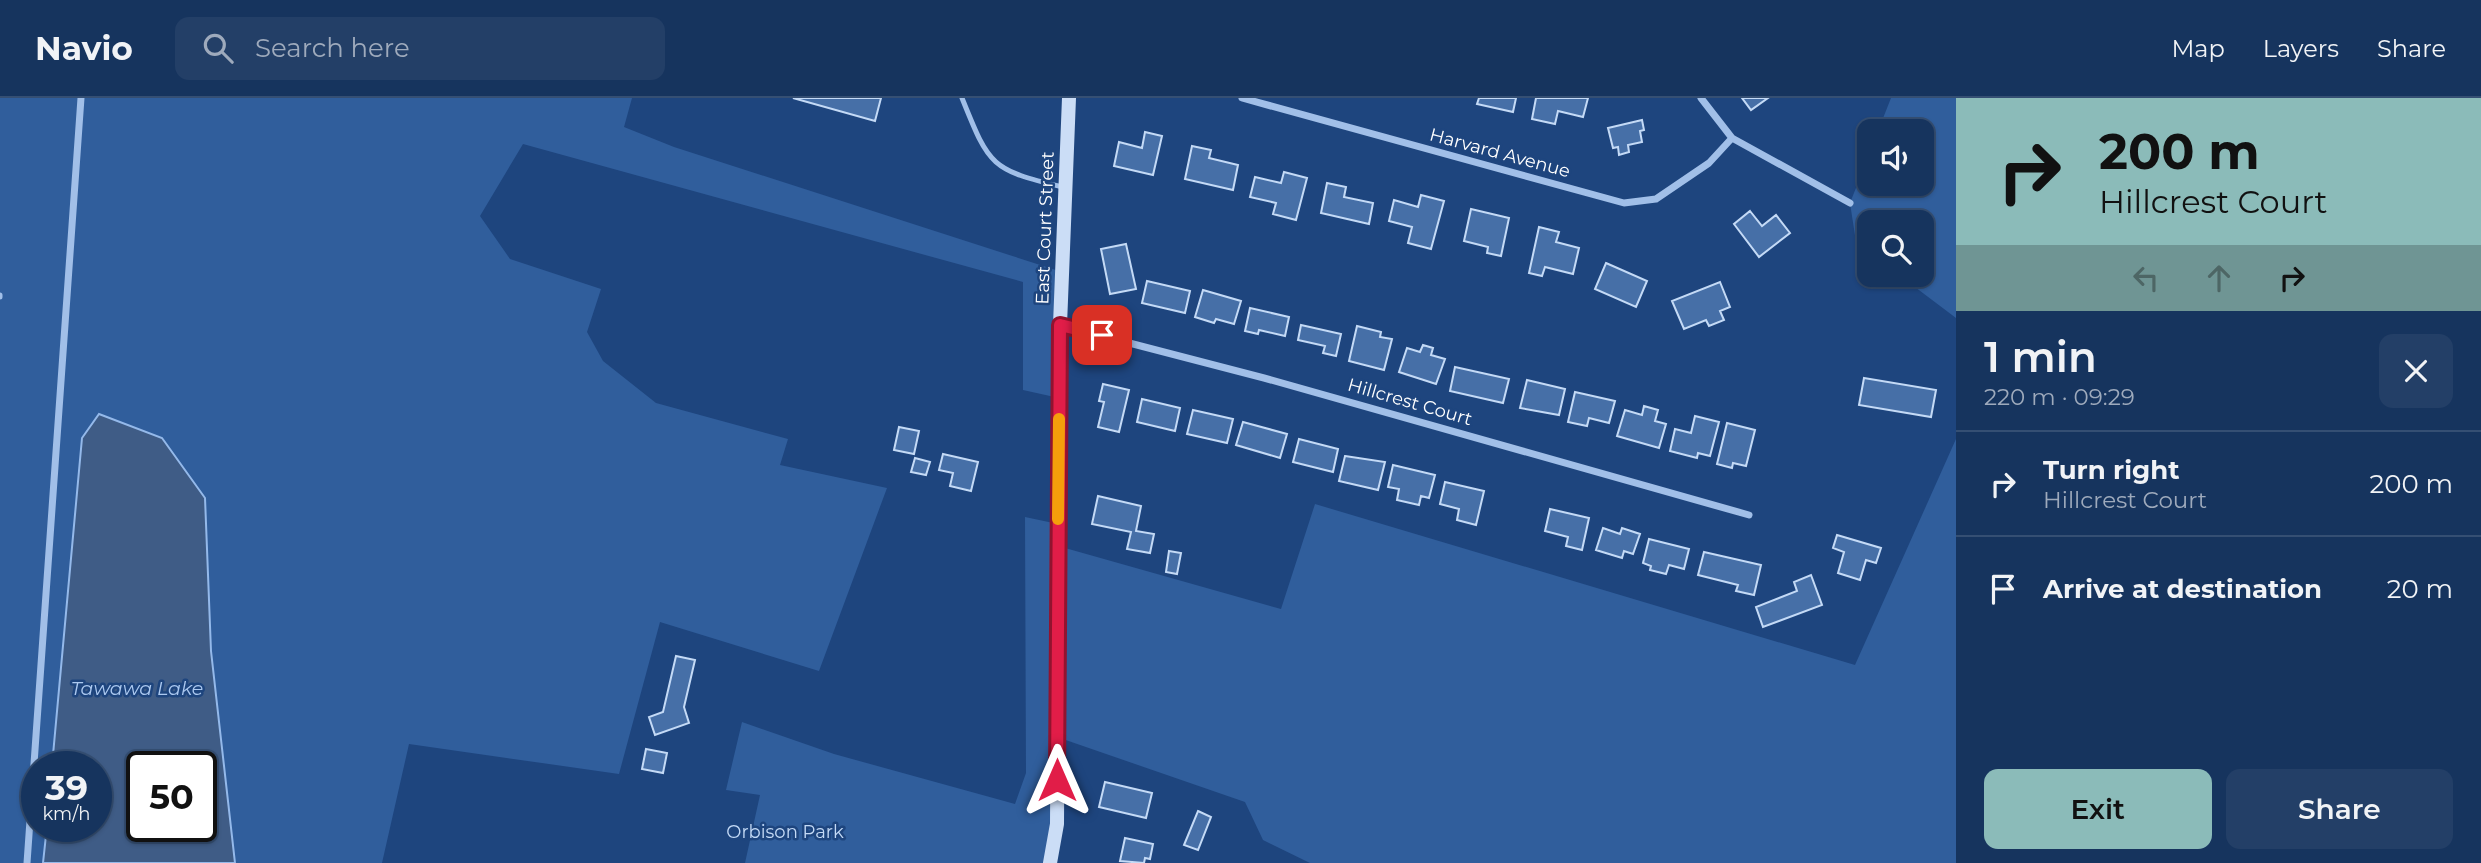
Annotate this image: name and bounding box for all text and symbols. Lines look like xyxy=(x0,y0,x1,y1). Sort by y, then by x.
search box xyxy=(175,17,665,80)
text: Navio xyxy=(35,28,133,68)
icon: search xyxy=(199,29,237,67)
text: Search here xyxy=(255,32,410,64)
text: Map xyxy=(2171,34,2225,63)
text: Layers xyxy=(2263,34,2339,63)
text: Share xyxy=(2377,34,2446,63)
map controls xyxy=(1857,119,1934,287)
button: sound xyxy=(1857,119,1934,196)
text: 200 m xyxy=(2099,122,2260,181)
street label: Harvard Avenue xyxy=(1427,124,1573,182)
icon: right xyxy=(1984,126,2075,217)
street label: East Court Street xyxy=(1031,151,1059,305)
text: Hillcrest Court xyxy=(2099,182,2327,221)
button: search xyxy=(1857,210,1934,287)
icon: left xyxy=(2127,259,2165,297)
icon: ahead xyxy=(2200,259,2238,297)
icon: right xyxy=(2273,259,2311,297)
pin xyxy=(1072,305,1132,365)
icon: arrive xyxy=(1083,316,1121,354)
text: 1 min xyxy=(1984,331,2097,383)
button: close xyxy=(2379,334,2453,408)
street label: Hillcrest Court xyxy=(1345,374,1475,430)
text: 220 m · 09:29 xyxy=(1984,383,2135,411)
text: Turn right xyxy=(2043,454,2179,486)
icon: right xyxy=(1984,465,2022,503)
text: 200 m xyxy=(2369,468,2453,500)
text: Hillcrest Court xyxy=(2043,486,2207,514)
icon: arrive xyxy=(1984,570,2022,608)
text: Arrive at destination xyxy=(2043,573,2322,605)
text: 20 m xyxy=(2387,573,2453,605)
water label: Tawawa Lake xyxy=(71,677,203,700)
position arrow xyxy=(1020,743,1094,817)
speed limit sign: 50 xyxy=(126,751,217,842)
text: 39 xyxy=(45,766,88,809)
button: Exit xyxy=(1984,769,2212,849)
button: Share xyxy=(2226,769,2453,849)
text: km/h xyxy=(42,803,91,825)
park label: Orbison Park xyxy=(726,821,844,843)

